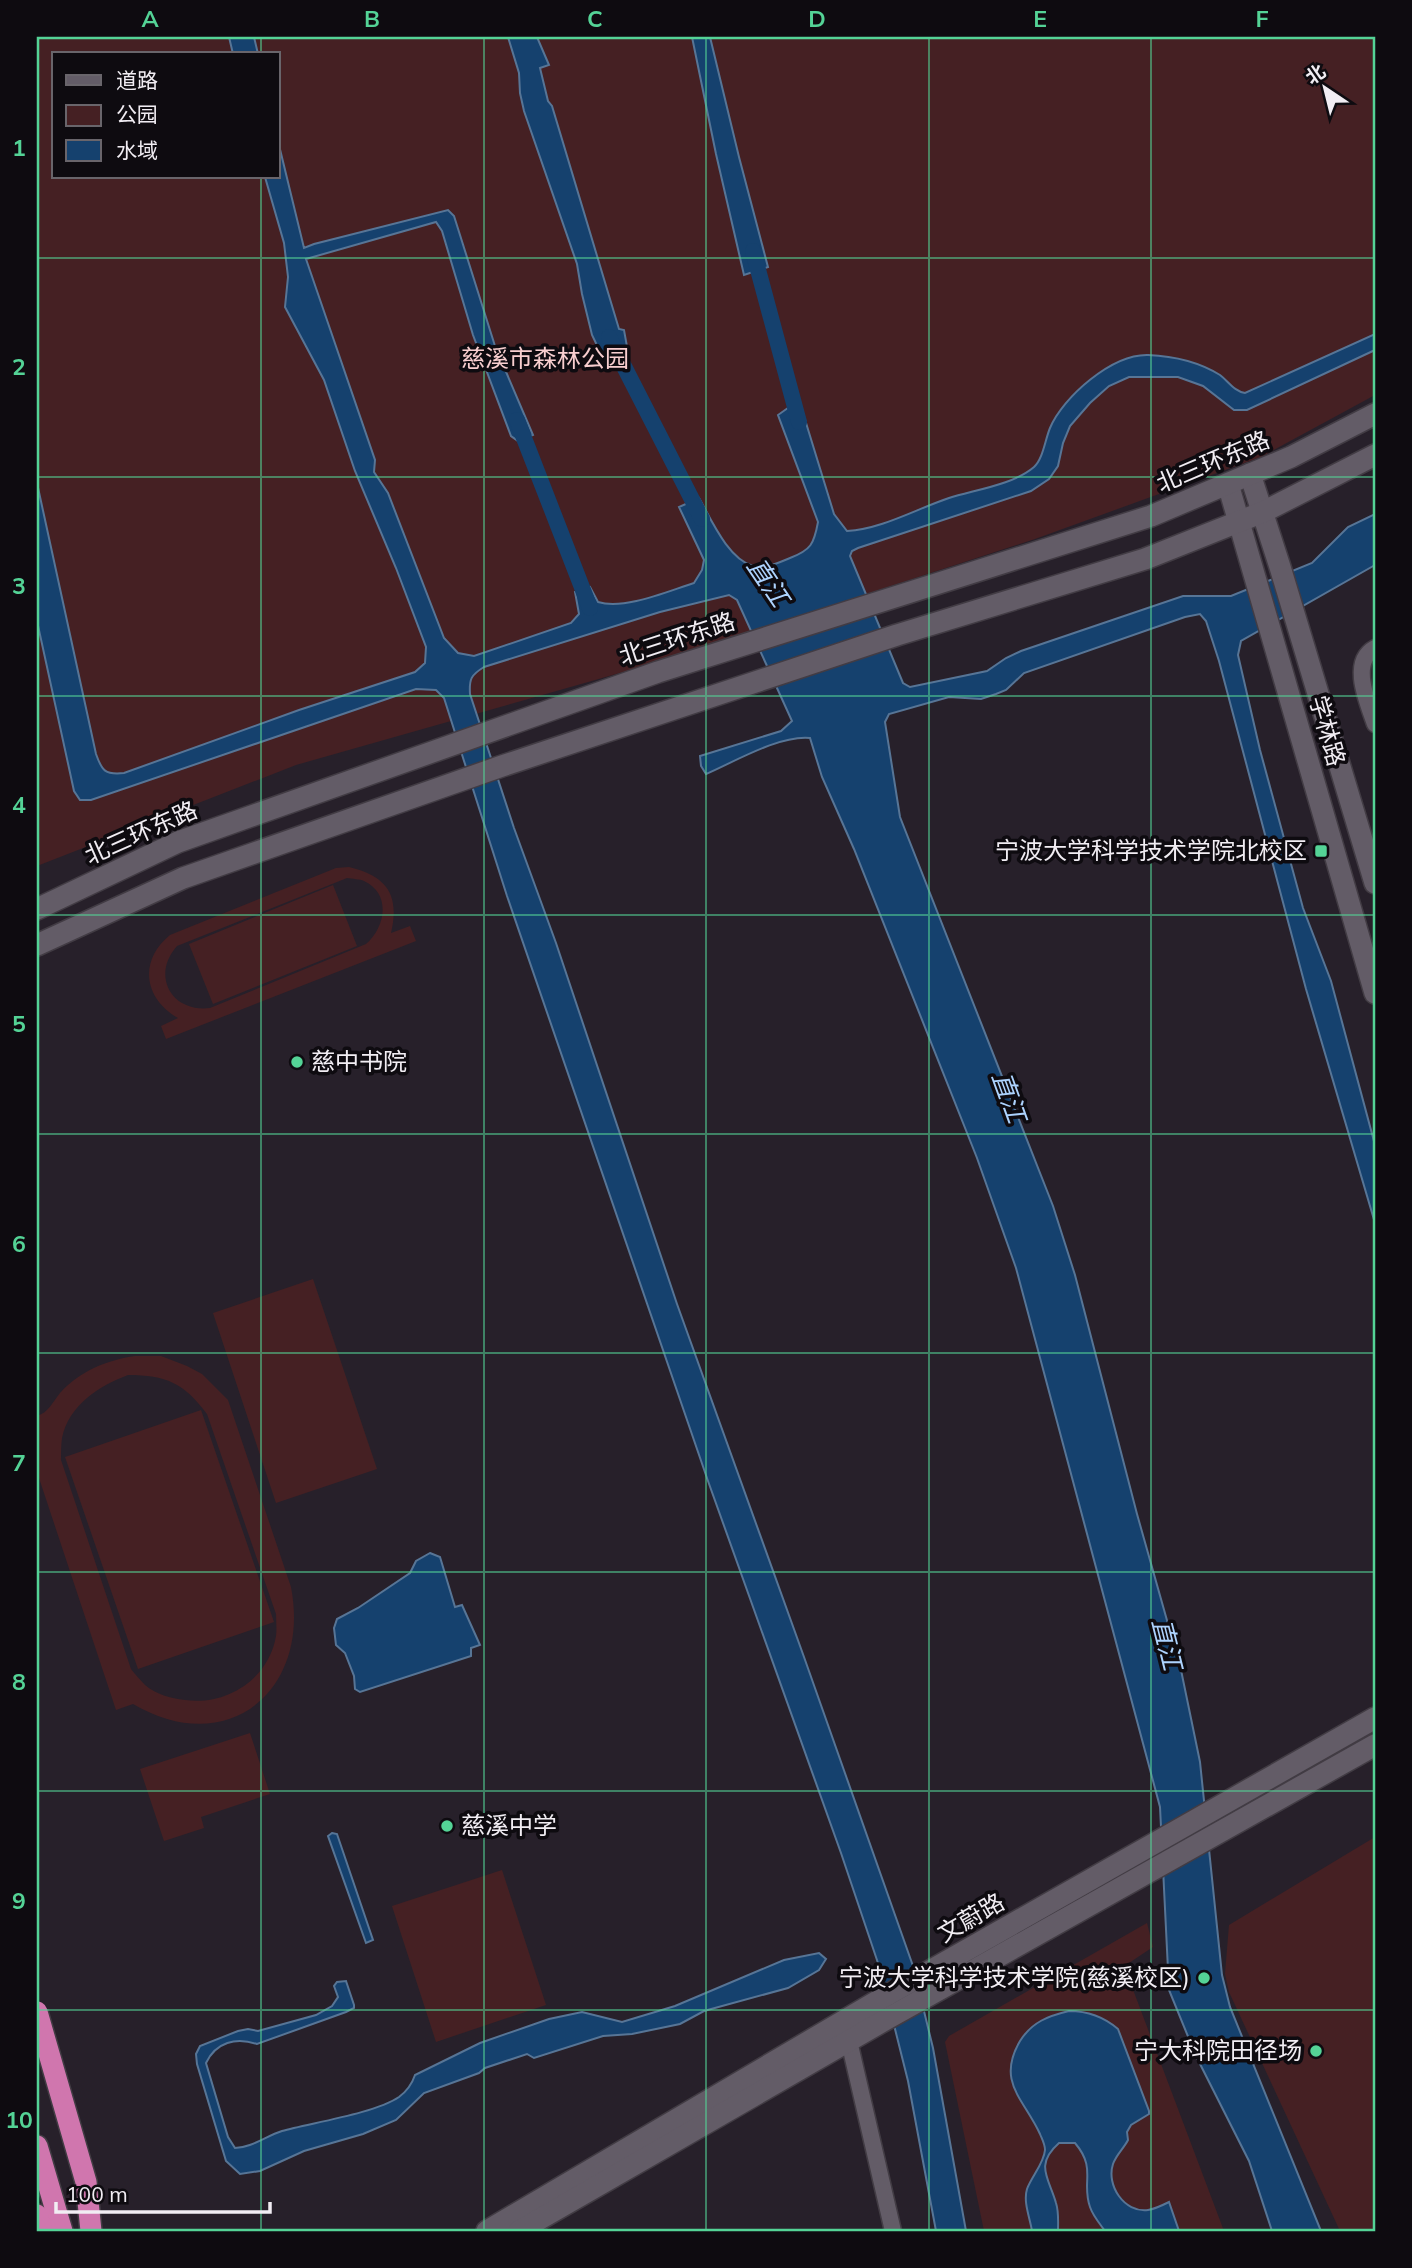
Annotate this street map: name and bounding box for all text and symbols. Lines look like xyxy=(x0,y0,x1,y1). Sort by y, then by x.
text: A xyxy=(141,4,159,33)
text: B xyxy=(364,4,380,33)
text: C xyxy=(587,4,603,33)
text: D xyxy=(808,4,826,33)
text: E xyxy=(1033,4,1047,33)
text: F xyxy=(1255,4,1269,33)
legend xyxy=(52,52,280,178)
north arrow xyxy=(1290,52,1360,122)
text: 北 xyxy=(1301,59,1330,89)
text: 道路 xyxy=(116,67,158,93)
text: 公园 xyxy=(116,101,158,127)
text: 1 xyxy=(12,133,26,162)
text: 水域 xyxy=(116,137,158,163)
park label: 慈溪市森林公园 xyxy=(461,343,629,373)
text: 2 xyxy=(12,352,26,381)
street label: 北三环东路 xyxy=(1152,424,1274,498)
water label: 直江 xyxy=(740,551,798,615)
text: 3 xyxy=(12,571,26,600)
street label: 北三环东路 xyxy=(615,605,738,671)
street label: 学林路 xyxy=(1304,692,1352,769)
text: 4 xyxy=(12,790,26,819)
street label: 北三环东路 xyxy=(80,794,202,870)
place label: 宁波大学科学技术学院北校区 xyxy=(995,835,1307,865)
marker: 宁波大学科学技术学院北校区 xyxy=(1313,843,1329,859)
text: 5 xyxy=(12,1009,26,1038)
place label: 慈中书院 xyxy=(311,1046,407,1076)
marker: 慈中书院 xyxy=(289,1054,305,1070)
water label: 直江 xyxy=(985,1067,1035,1130)
text: 6 xyxy=(12,1229,26,1258)
text: 7 xyxy=(12,1448,26,1477)
water label: 直江 xyxy=(1145,1615,1191,1676)
text: 8 xyxy=(12,1667,26,1696)
place label: 慈溪中学 xyxy=(461,1810,557,1840)
marker: 慈溪中学 xyxy=(439,1818,455,1834)
text: 9 xyxy=(12,1886,26,1915)
street label: 文蔚路 xyxy=(932,1886,1009,1948)
place label: 宁波大学科学技术学院(慈溪校区) xyxy=(839,1962,1190,1992)
marker: 宁波大学科学技术学院(慈溪校区) xyxy=(1196,1970,1212,1986)
place label: 宁大科院田径场 xyxy=(1134,2035,1302,2065)
marker: 宁大科院田径场 xyxy=(1308,2043,1324,2059)
text: 10 xyxy=(5,2105,33,2134)
scale bar xyxy=(56,2170,270,2214)
text: 100 m xyxy=(66,2181,128,2207)

